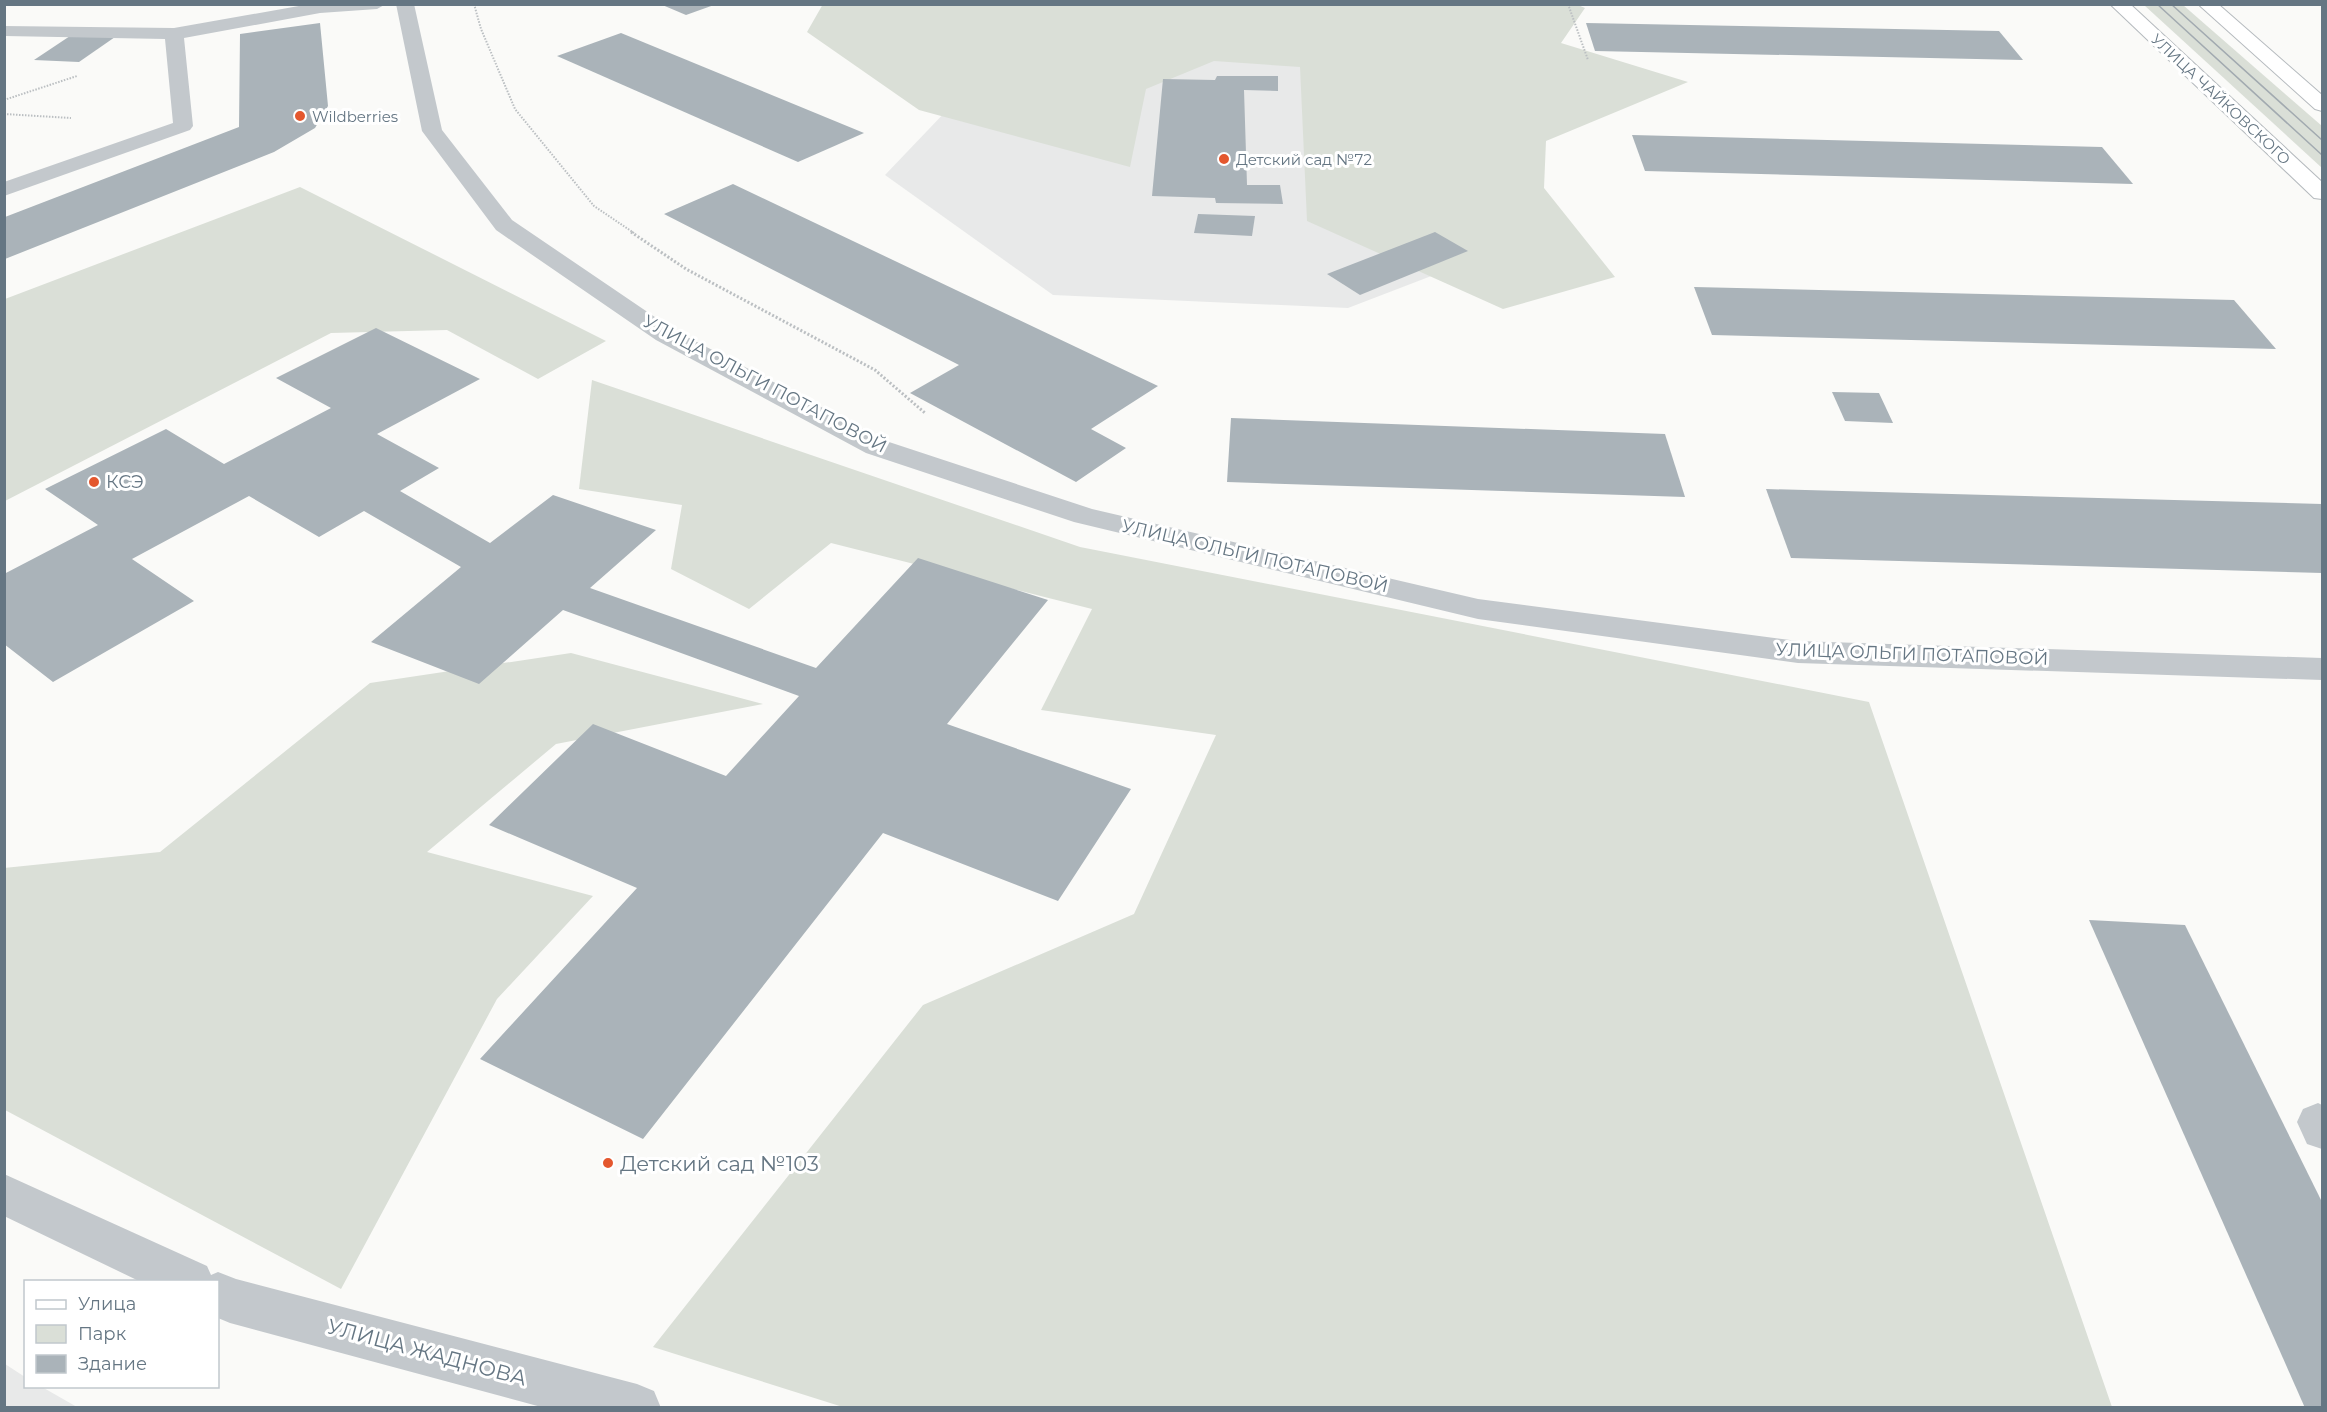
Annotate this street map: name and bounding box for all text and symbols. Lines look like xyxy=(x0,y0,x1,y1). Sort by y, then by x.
street label: УЛИЦА ЧАЙКОВСКОГО xyxy=(2147,29,2295,169)
place label: Wildberries xyxy=(312,107,398,126)
marker: Wildberries xyxy=(293,109,307,123)
place label: Детский сад №72 xyxy=(1236,150,1372,169)
marker: Детский сад №72 xyxy=(1217,152,1231,166)
street label: УЛИЦА ОЛЬГИ ПОТАПОВОЙ xyxy=(639,310,891,458)
place label: КСЭ xyxy=(106,471,144,493)
marker: КСЭ xyxy=(87,475,101,489)
street label: УЛИЦА ОЛЬГИ ПОТАПОВОЙ xyxy=(1120,515,1390,597)
street label: УЛИЦА ОЛЬГИ ПОТАПОВОЙ xyxy=(1775,638,2049,670)
place label: Детский сад №103 xyxy=(620,1151,819,1176)
marker: Детский сад №103 xyxy=(601,1156,615,1170)
legend xyxy=(24,1280,219,1388)
text: Улица xyxy=(78,1293,136,1315)
street label: УЛИЦА ЖАДНОВА xyxy=(325,1313,530,1391)
text: Парк xyxy=(78,1323,127,1345)
text: Здание xyxy=(78,1353,147,1375)

